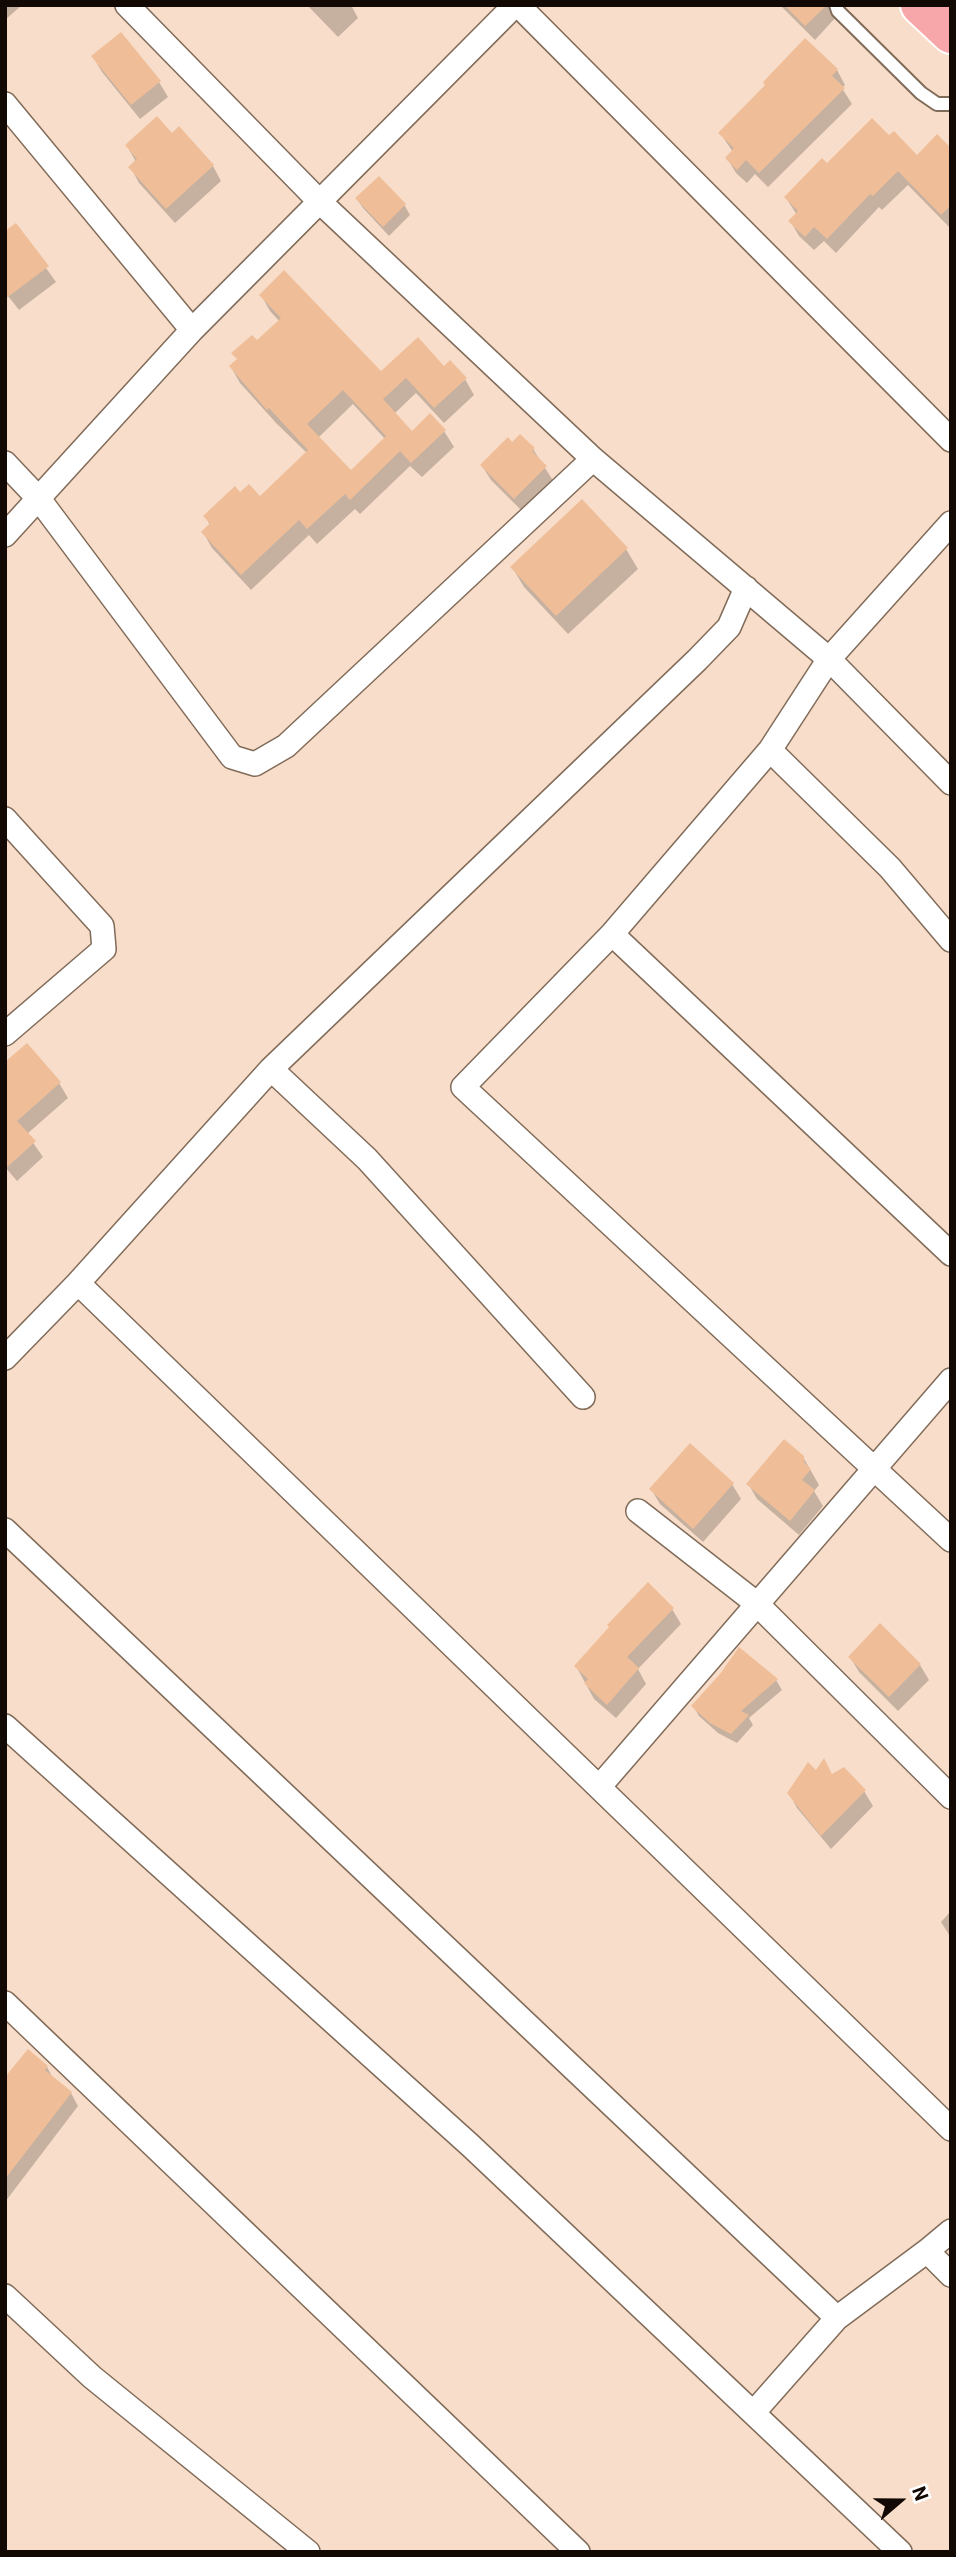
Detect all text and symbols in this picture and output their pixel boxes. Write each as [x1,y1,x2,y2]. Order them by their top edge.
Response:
north arrow [865,2466,935,2536]
text: N [907,2483,933,2504]

